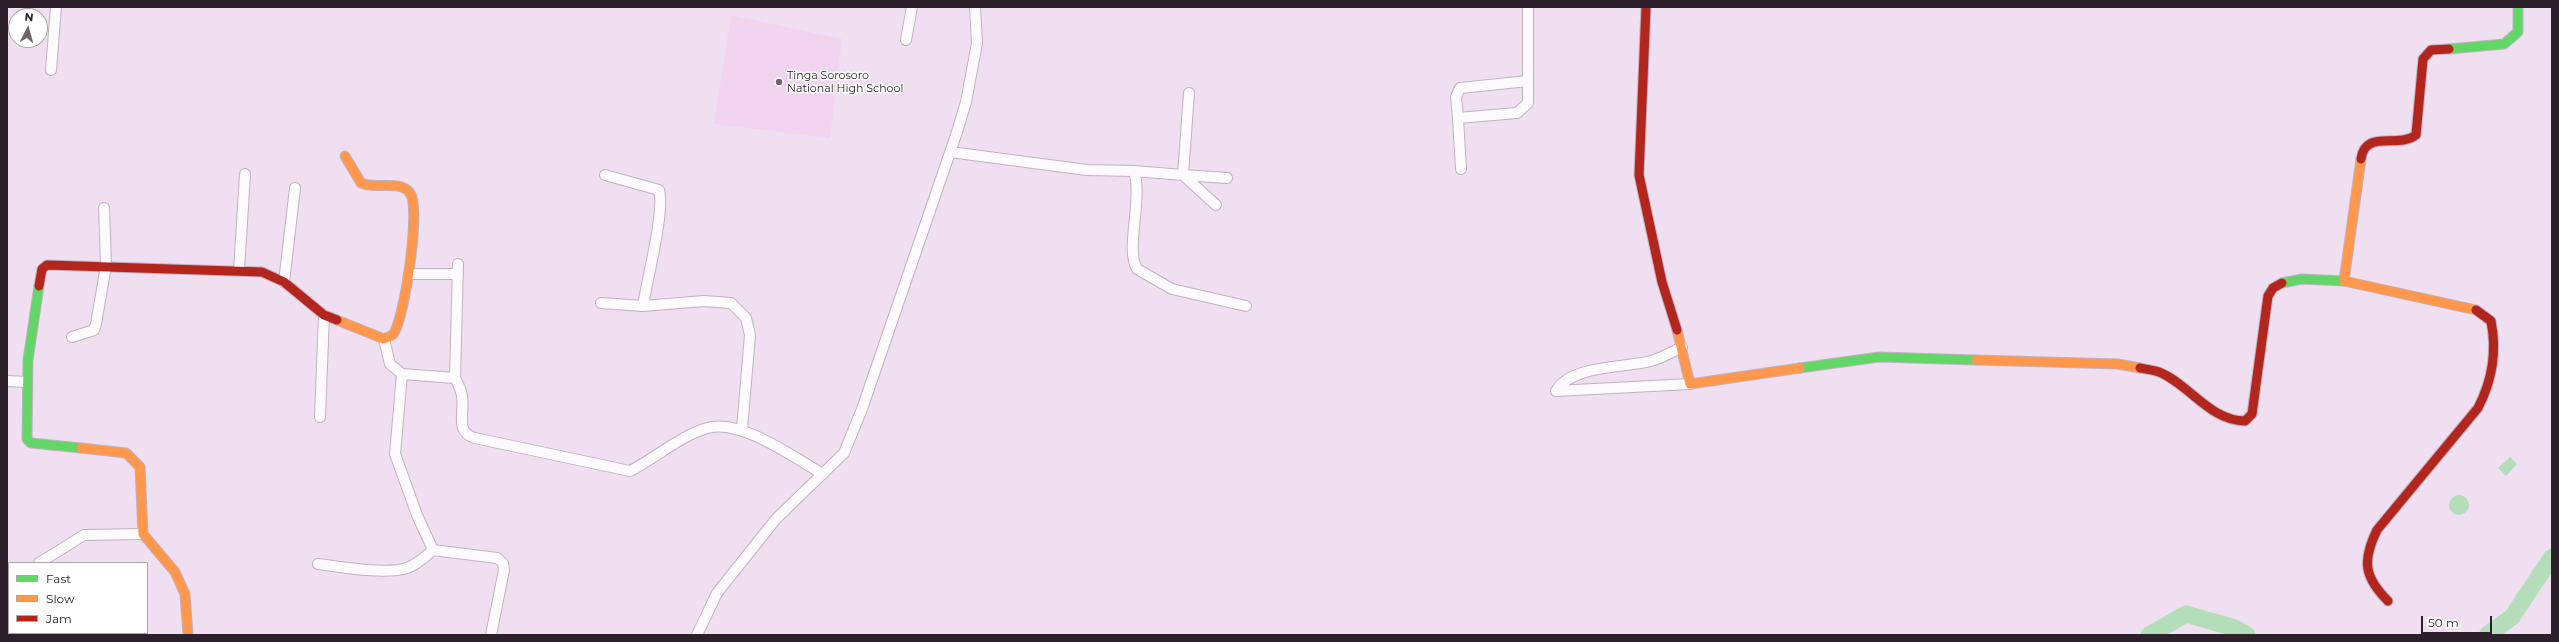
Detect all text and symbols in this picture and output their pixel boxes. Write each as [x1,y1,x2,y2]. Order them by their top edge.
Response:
north arrow [8,8,48,48]
text: N [24,10,34,24]
place label: Tinga Sorosoro National High School [787,69,903,95]
marker: Tinga Sorosoro National High School [774,77,784,87]
legend [8,562,148,634]
text: Fast [46,571,71,586]
text: Slow [46,591,75,606]
scale bar [2423,608,2494,634]
text: Jam [46,611,72,626]
text: 50 m [2428,615,2459,630]

